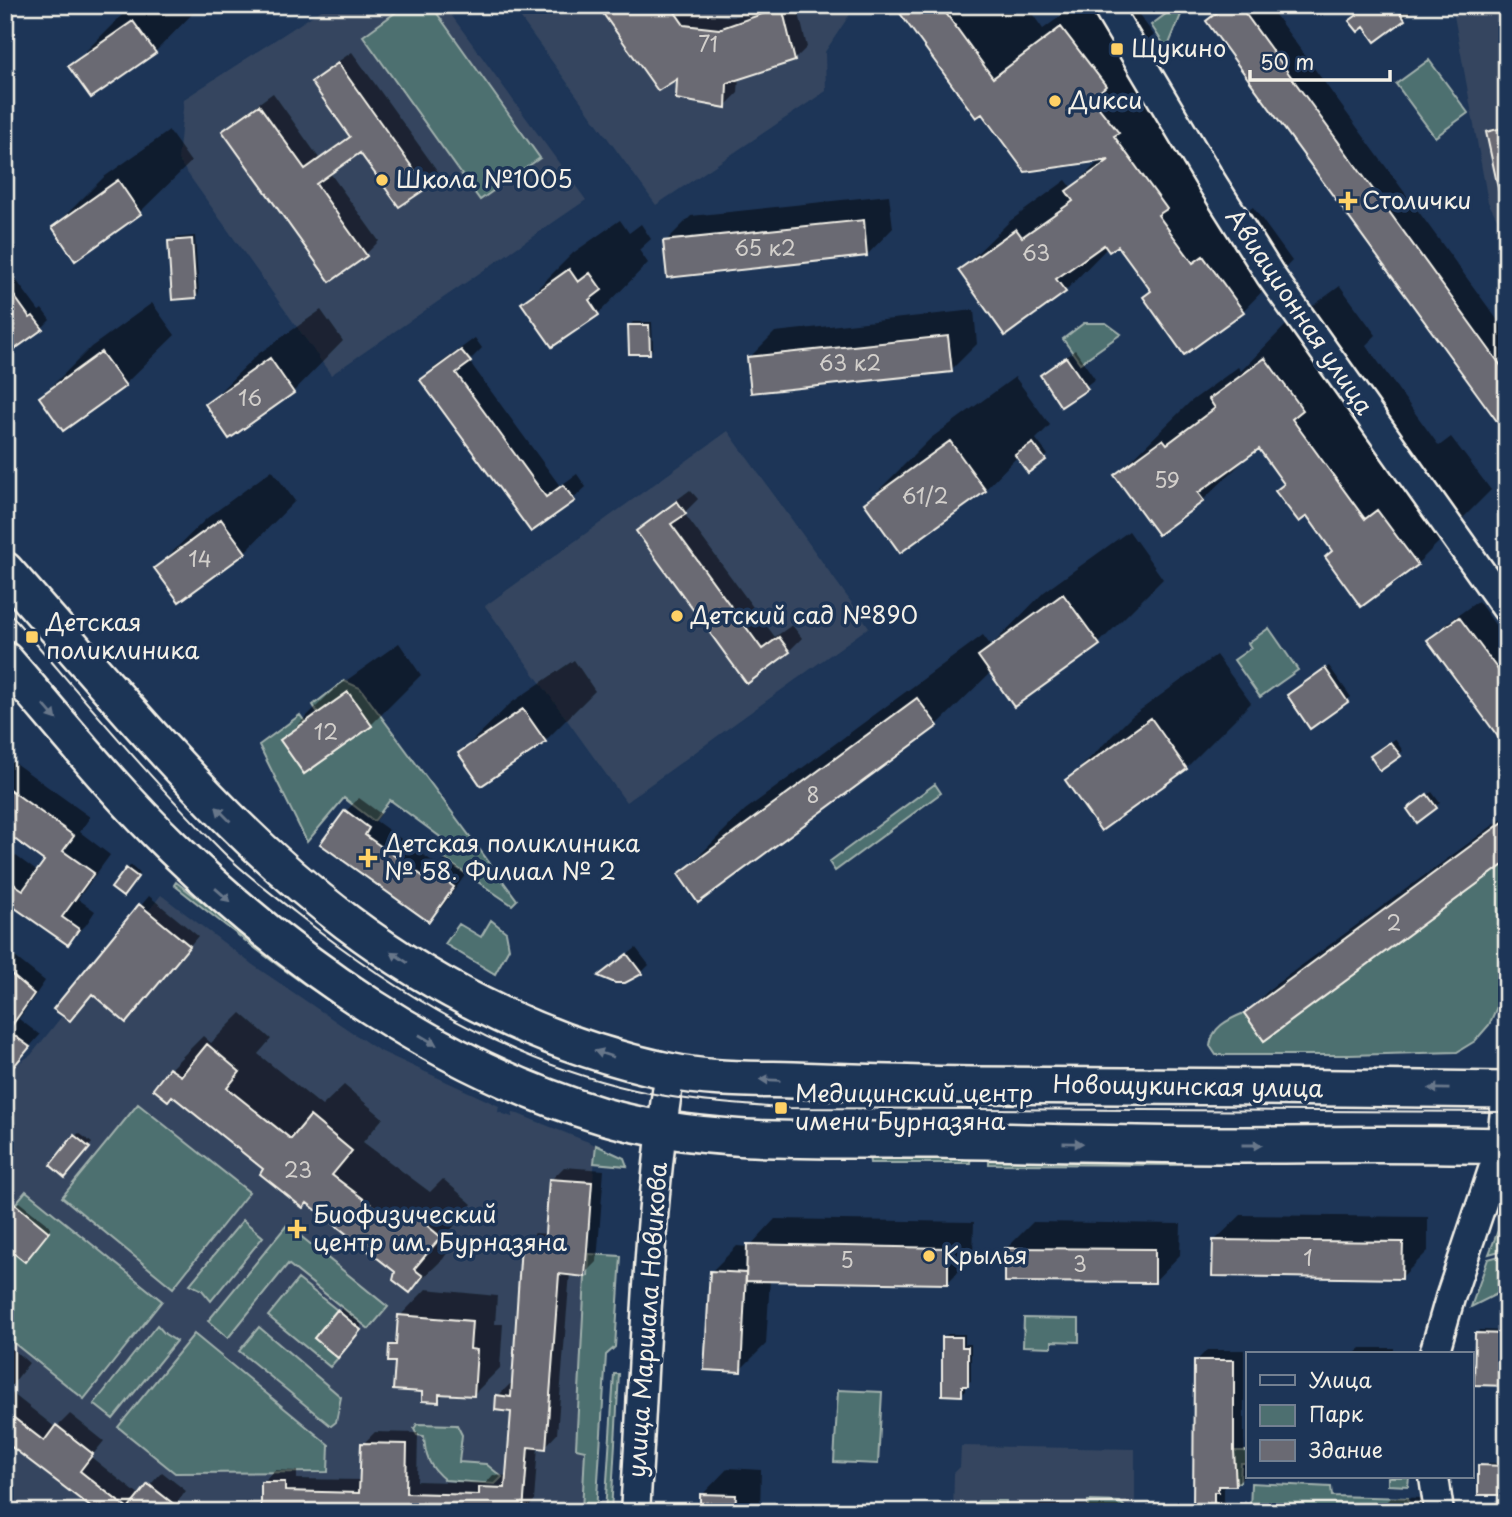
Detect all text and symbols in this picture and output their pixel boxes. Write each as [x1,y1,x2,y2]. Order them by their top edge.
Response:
house number: 71 [698,27,718,59]
place label: Щукино [1131,29,1226,65]
scale bar [1250,38,1390,82]
marker: Щукино [1109,41,1125,57]
text: 50 m [1260,45,1314,77]
place label: Дикси [1068,81,1142,117]
marker: Дикси [1047,93,1063,109]
place label: Школа №1005 [396,160,573,196]
marker: Школа №1005 [374,172,390,188]
place label: Столички [1362,181,1472,217]
marker: Столички [1340,193,1356,209]
street label: Авиационная улица [1218,201,1383,421]
house number: 65 к2 [734,231,796,263]
house number: 63 [1022,236,1050,268]
house number: 63 к2 [819,346,881,378]
house number: 16 [238,381,262,413]
house number: 59 [1154,463,1180,495]
house number: 61/2 [902,479,948,511]
house number: 14 [188,542,212,574]
place label: Детский сад №890 [690,596,918,632]
place label: Детская поликлиника [45,603,199,667]
marker: Детский сад №890 [669,608,685,624]
marker: Детская поликлиника [24,629,40,645]
one-way arrow [42,703,58,721]
house number: 12 [314,715,338,747]
house number: 8 [806,778,820,810]
one-way arrow [215,806,231,823]
place label: Детская поликлиника № 58. Филиал № 2 [383,824,640,888]
marker: Детская поликлиника № 58. Филиал № 2 [358,848,378,868]
one-way arrow [214,887,232,903]
house number: 2 [1387,906,1401,938]
one-way arrow [390,950,408,964]
one-way arrow [419,1034,438,1046]
one-way arrow [593,1048,614,1059]
street label: Новощукинская улица [1052,1065,1324,1105]
one-way arrow [759,1074,781,1085]
place label: Медицинский центр имени Бурназяна [795,1074,1033,1138]
one-way arrow [1427,1083,1449,1095]
marker: Медицинский центр имени Бурназяна [773,1100,789,1116]
one-way arrow [1062,1137,1084,1148]
one-way arrow [1241,1139,1263,1151]
house number: 23 [284,1153,312,1185]
street label: улица Маршала Новикова [617,1161,675,1479]
place label: Биофизический центр им. Бурназяна [313,1195,567,1259]
marker: Биофизический центр им. Бурназяна [287,1219,307,1239]
place label: Крылья [943,1236,1028,1272]
house number: 1 [1303,1241,1313,1273]
house number: 5 [840,1243,854,1275]
house number: 3 [1073,1247,1087,1279]
marker: Крылья [921,1248,937,1264]
legend [1246,1352,1474,1478]
text: Улица [1309,1363,1372,1395]
text: Парк [1309,1397,1364,1429]
text: Здание [1309,1433,1383,1465]

